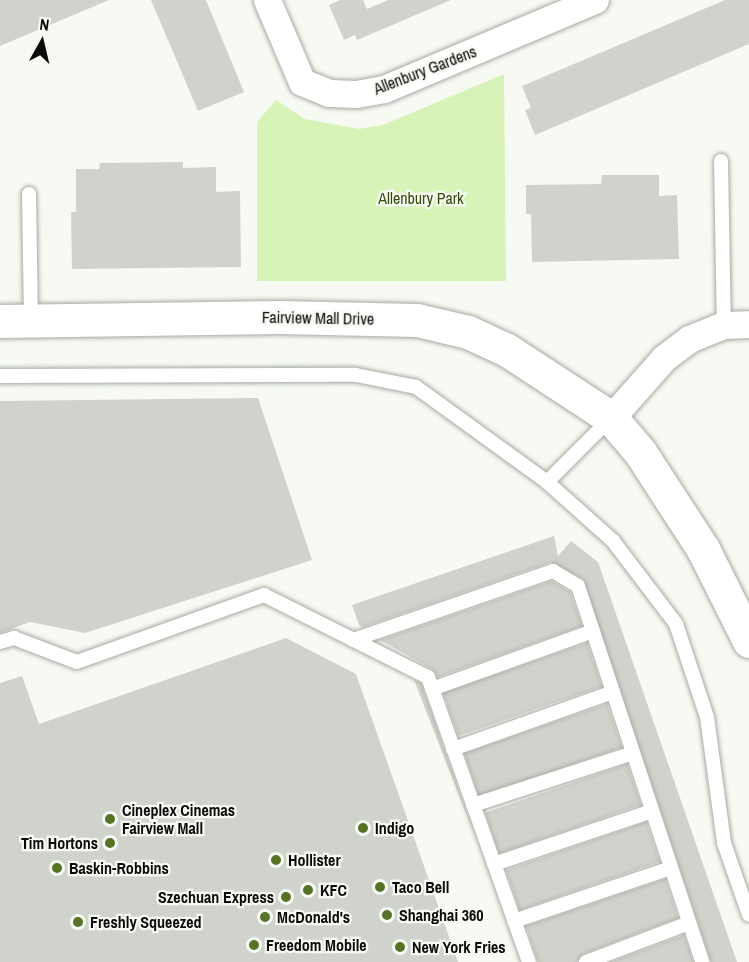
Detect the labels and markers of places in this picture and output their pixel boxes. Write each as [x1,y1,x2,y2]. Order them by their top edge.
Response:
place label: Cineplex Cinemas Fairview Mall [122,800,235,838]
marker: Cineplex Cinemas Fairview Mall [103,812,117,826]
place label: Indigo [375,818,414,838]
marker: Indigo [356,821,370,835]
place label: Tim Hortons [21,833,98,853]
marker: Tim Hortons [103,836,117,850]
place label: Hollister [288,850,340,870]
marker: Hollister [269,853,283,867]
place label: Baskin-Robbins [69,858,169,878]
marker: Baskin-Robbins [50,861,64,875]
place label: Taco Bell [392,877,449,897]
place label: KFC [320,880,347,900]
marker: Taco Bell [373,880,387,894]
marker: KFC [301,883,315,897]
place label: Szechuan Express [158,887,274,907]
marker: Szechuan Express [279,890,293,904]
place label: Shanghai 360 [399,905,484,925]
place label: McDonald's [277,907,350,927]
marker: Shanghai 360 [380,908,394,922]
marker: McDonald's [258,910,272,924]
place label: Freshly Squeezed [90,912,202,932]
marker: Freshly Squeezed [71,915,85,929]
place label: Freedom Mobile [266,935,367,955]
place label: New York Fries [412,937,506,957]
marker: Freedom Mobile [247,938,261,952]
marker: New York Fries [393,940,407,954]

